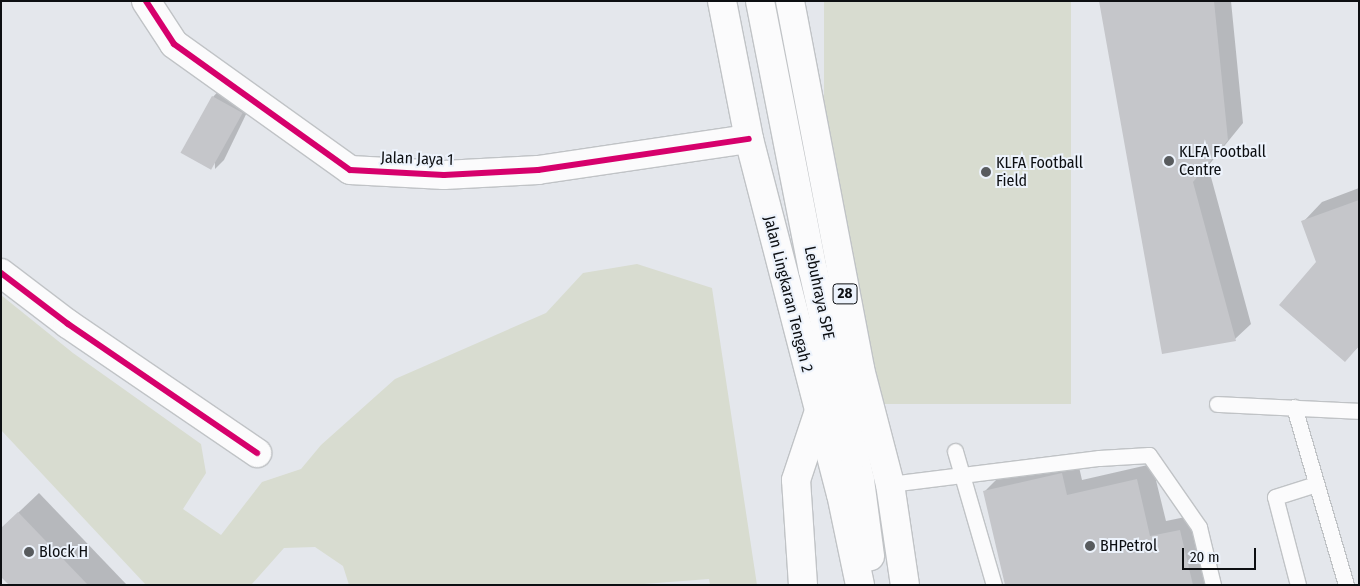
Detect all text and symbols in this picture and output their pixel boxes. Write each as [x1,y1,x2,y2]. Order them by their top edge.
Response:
place label: KLFA Football Centre [1179,142,1266,180]
street label: Jalan Jaya 1 [380,148,454,170]
place label: KLFA Football Field [996,153,1083,191]
marker: KLFA Football Centre [1163,155,1175,167]
marker: KLFA Football Field [980,166,992,178]
street label: Jalan Lingkaran Tengah 2 [759,214,817,374]
street label: Lebuhraya SPE [800,245,838,341]
road number: 28 [832,282,858,306]
place label: BHPetrol [1100,536,1157,556]
scale bar [1185,538,1259,570]
marker: BHPetrol [1084,540,1096,552]
place label: Block H [39,542,88,562]
marker: Block H [23,546,35,558]
text: 20 m [1190,548,1220,566]

